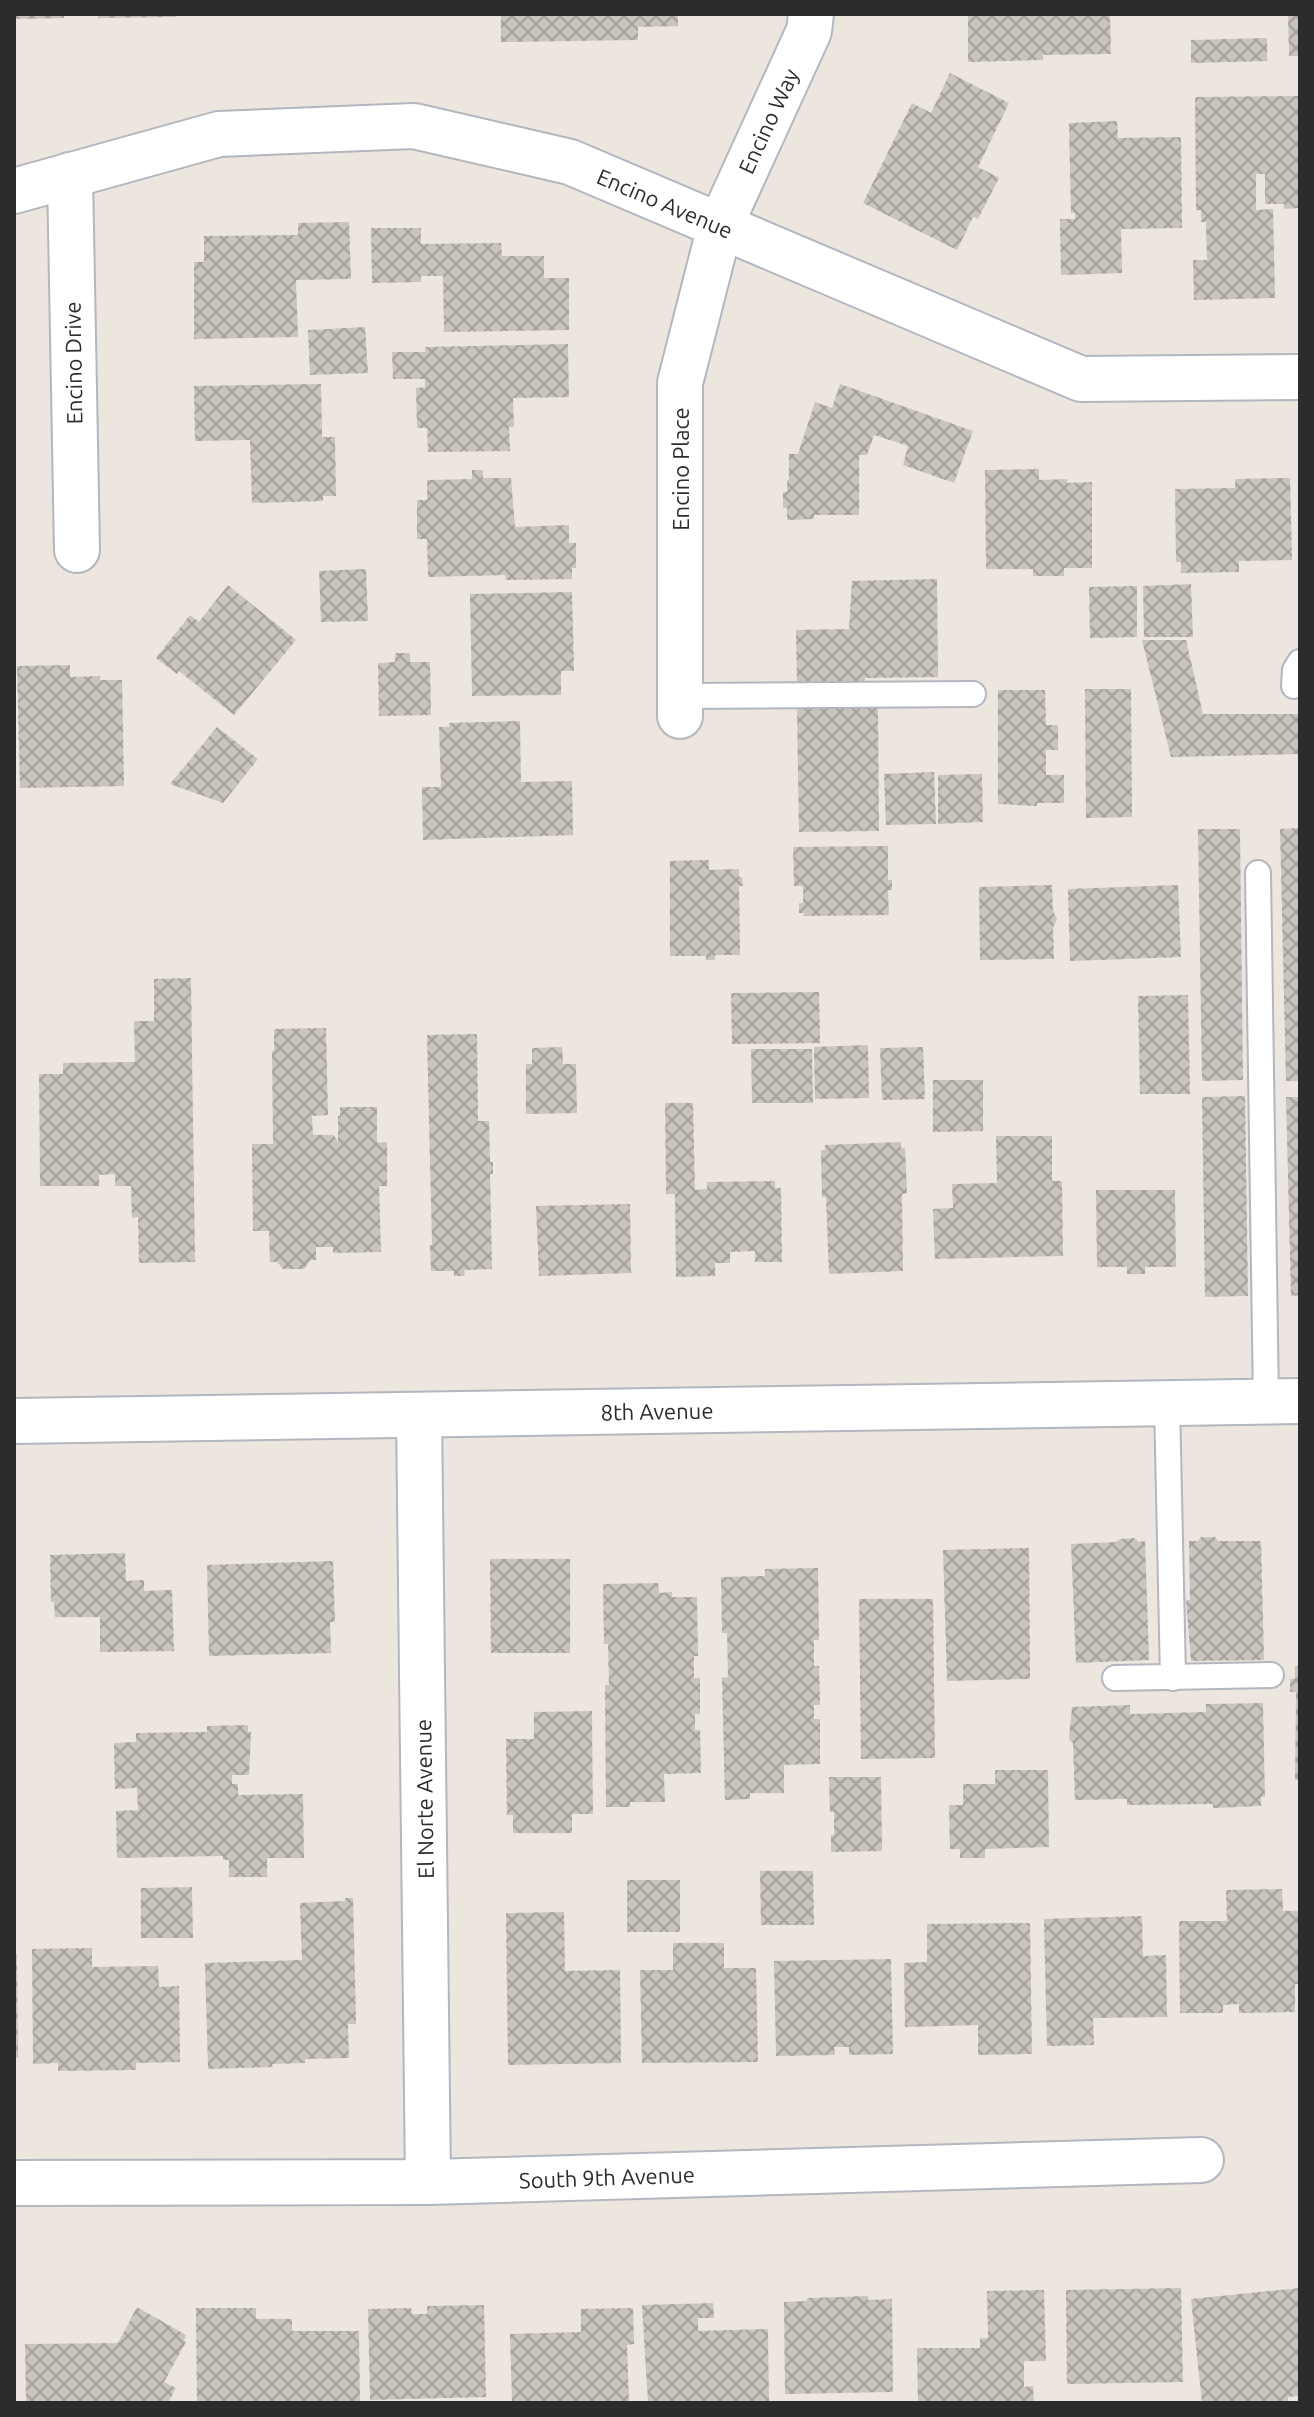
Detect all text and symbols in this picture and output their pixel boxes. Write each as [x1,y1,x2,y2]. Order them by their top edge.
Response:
street label: Encino Way [733,64,803,177]
street label: Encino Avenue [593,163,737,243]
street label: Encino Drive [59,301,87,425]
street label: Encino Place [668,407,693,531]
street label: 8th Avenue [600,1398,714,1424]
street label: El Norte Avenue [410,1719,438,1879]
street label: South 9th Avenue [519,2161,695,2193]

